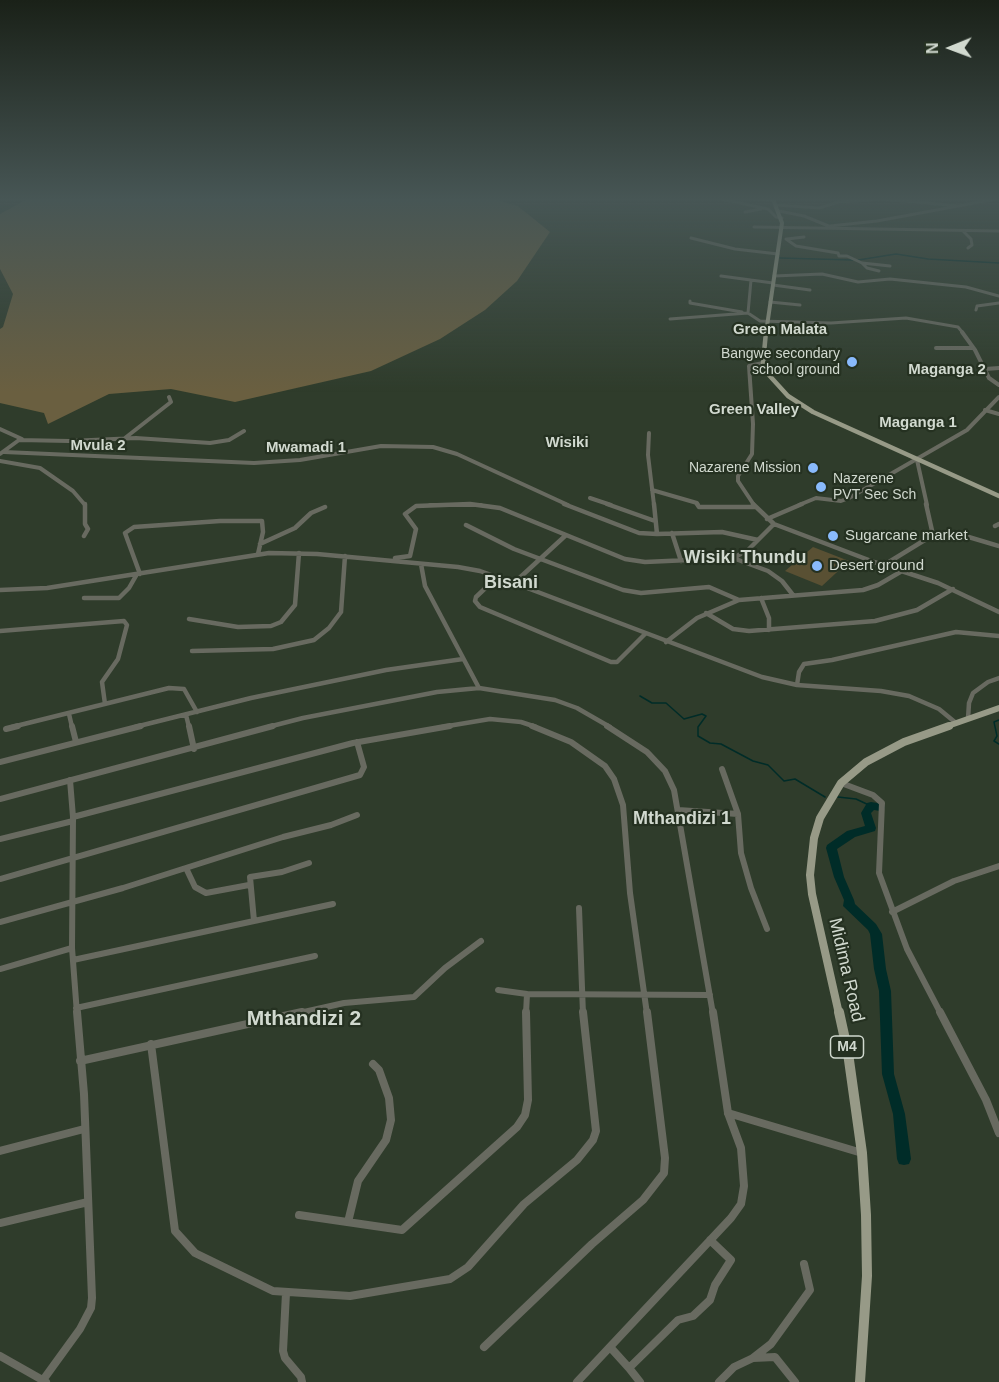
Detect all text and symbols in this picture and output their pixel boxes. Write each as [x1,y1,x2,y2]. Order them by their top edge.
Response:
north arrow [921,18,981,78]
text: N [924,42,941,54]
district label: Green Malata [733,321,827,339]
place label: Bangwe secondary school ground [721,346,840,378]
marker: Bangwe secondary school ground [845,355,859,369]
district label: Maganga 2 [908,361,986,379]
district label: Green Valley [709,401,799,419]
district label: Maganga 1 [879,414,957,432]
district label: Wisiki [545,434,589,452]
district label: Mvula 2 [70,437,126,455]
district label: Mwamadi 1 [266,439,346,457]
place label: Nazarene Mission [689,460,801,476]
marker: Nazarene Mission [806,461,820,475]
place label: Nazerene PVT Sec Sch [833,471,916,503]
marker: Nazerene PVT Sec Sch [814,480,828,494]
place label: Sugarcane market [845,527,968,545]
marker: Sugarcane market [826,529,840,543]
district label: Wisiki Thundu [684,547,806,569]
place label: Desert ground [829,557,924,575]
marker: Desert ground [810,559,824,573]
district label: Bisani [484,572,538,594]
district label: Mthandizi 1 [633,808,731,830]
street label: Midima Road [824,916,868,1024]
district label: Mthandizi 2 [247,1006,361,1032]
road number: M4 [830,1036,864,1058]

